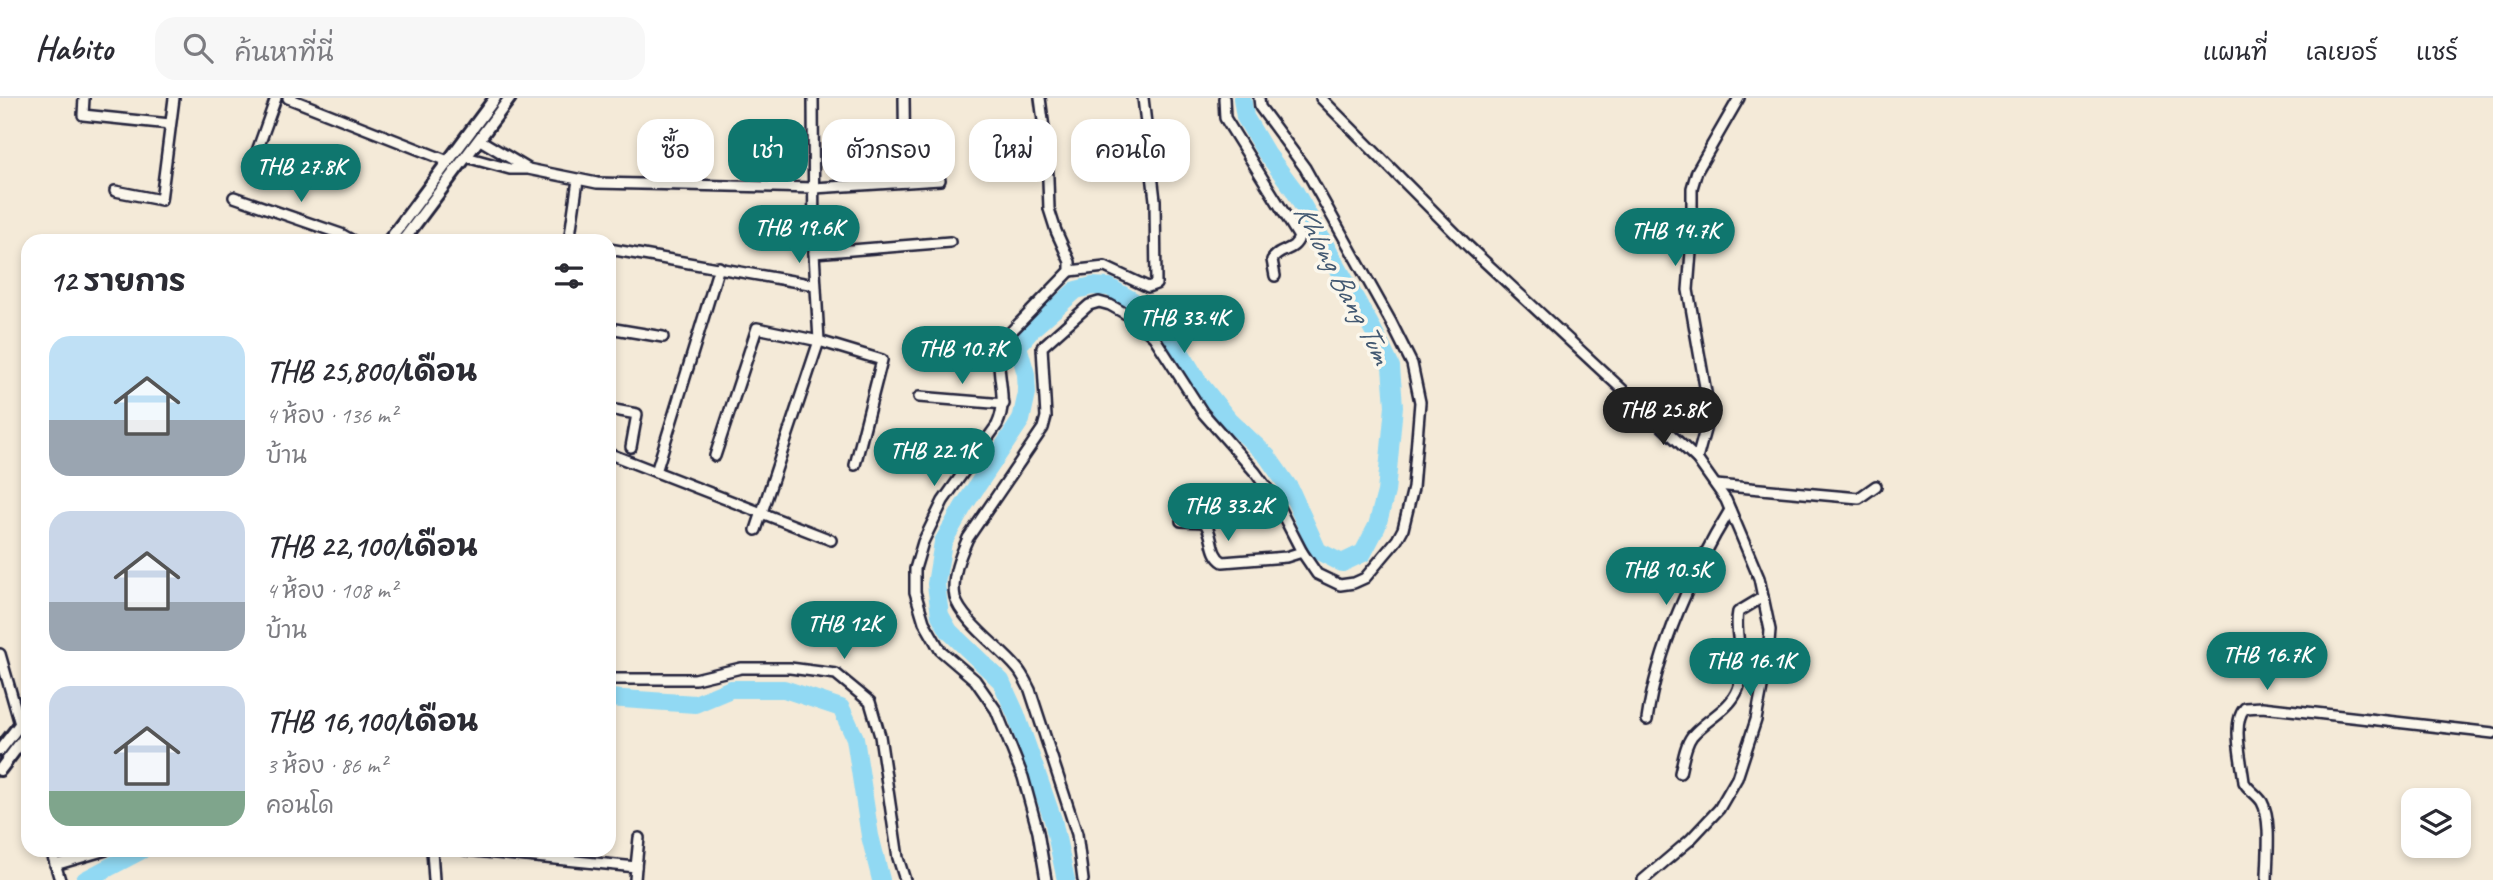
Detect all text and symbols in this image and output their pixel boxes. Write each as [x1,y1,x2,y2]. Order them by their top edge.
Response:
search box [155,17,645,80]
text: Habito [35,27,113,69]
icon: search [179,29,217,67]
text: ค้นหาที่นี่ [235,36,333,69]
text: แผนที่ [2203,37,2268,67]
text: เลเยอร์ [2306,37,2378,67]
text: แชร์ [2416,37,2458,67]
chip: ซื้อ [637,119,714,182]
chip: เช่า [728,119,808,182]
chip: ตัวกรอง [822,119,955,182]
chip: ใหม่ [969,119,1057,182]
chip: คอนโด [1071,119,1190,182]
pin: THB 27.8K [221,144,381,204]
text: THB 27.8K [257,152,345,181]
water label: Khlong Bang Tum [1285,197,1402,372]
pin: THB 19.6K [719,206,879,265]
pin: THB 14.7K [1595,208,1755,268]
text: THB 19.6K [755,213,843,242]
text: THB 14.7K [1631,216,1719,245]
icon: filters [550,257,588,295]
text: 12 รายการ [49,262,186,300]
pin: THB 33.4K [1104,296,1264,355]
text: THB 33.4K [1140,303,1228,332]
pin: THB 10.7K [882,327,1042,386]
text: THB 10.7K [918,334,1006,363]
text: THB 25,800/เดือน [266,352,477,390]
icon: home [105,364,189,448]
pin: THB 25.8K [1583,388,1743,447]
text: THB 25.8K [1619,395,1707,424]
text: 4 ห้อง · 136 m² [266,401,397,430]
pin: THB 22.1K [854,428,1014,488]
text: THB 22.1K [890,436,978,465]
text: บ้าน [266,441,307,470]
pin: THB 33.2K [1148,484,1308,543]
text: THB 33.2K [1184,491,1272,520]
text: THB 22,100/เดือน [266,527,478,565]
icon: home [105,539,189,623]
pin: THB 10.5K [1586,547,1746,607]
text: THB 10.5K [1622,555,1710,584]
text: 4 ห้อง · 108 m² [266,576,397,605]
pin: THB 12K [779,602,909,661]
text: THB 12K [807,609,881,638]
text: บ้าน [266,616,307,645]
pin: THB 16.7K [2187,632,2347,692]
pin: THB 16.1K [1670,638,1830,698]
text: THB 16.7K [2223,640,2311,669]
text: THB 16.1K [1705,646,1795,675]
text: THB 16,100/เดือน [266,702,478,740]
icon: home [105,714,189,798]
text: 3 ห้อง · 86 m² [266,751,386,780]
map controls [2401,788,2471,858]
button: layers [2401,788,2471,858]
text: คอนโด [266,791,334,820]

